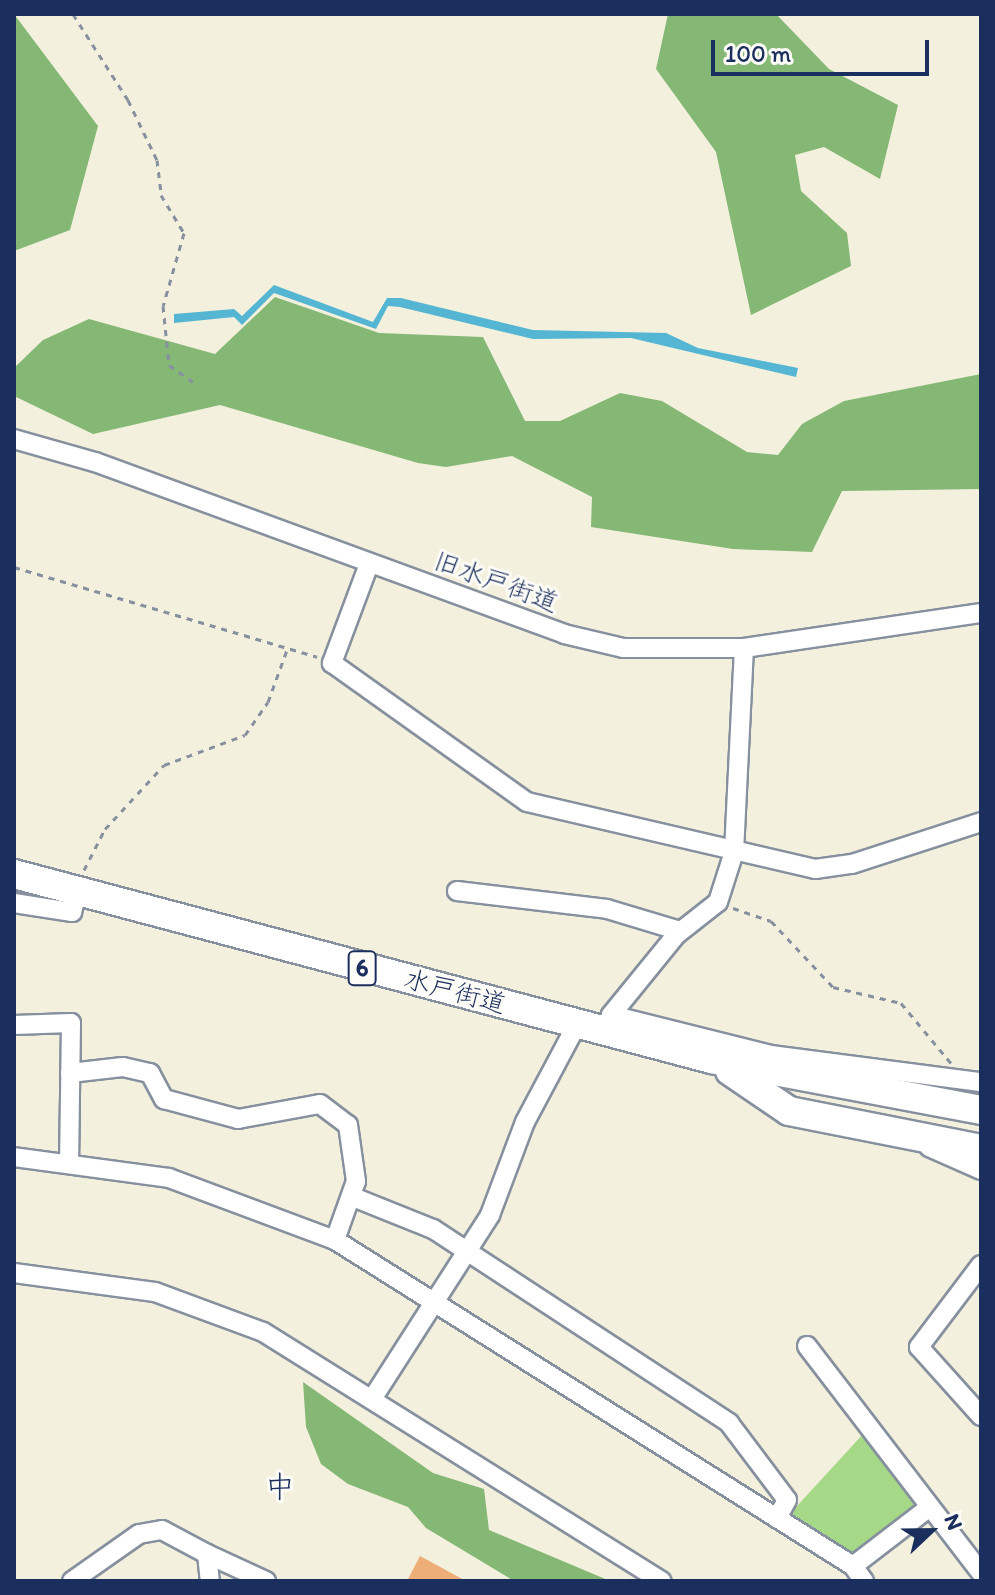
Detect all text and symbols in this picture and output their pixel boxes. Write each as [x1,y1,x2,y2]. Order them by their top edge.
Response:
scale bar [715,24,933,74]
text: 100 m [725,39,791,68]
street label: 旧水戸街道 [430,545,562,619]
road number: 6 [346,948,378,988]
street label: 水戸街道 [401,963,509,1021]
district label: 中 [265,1469,295,1505]
north arrow [891,1491,971,1571]
text: N [938,1510,969,1534]

